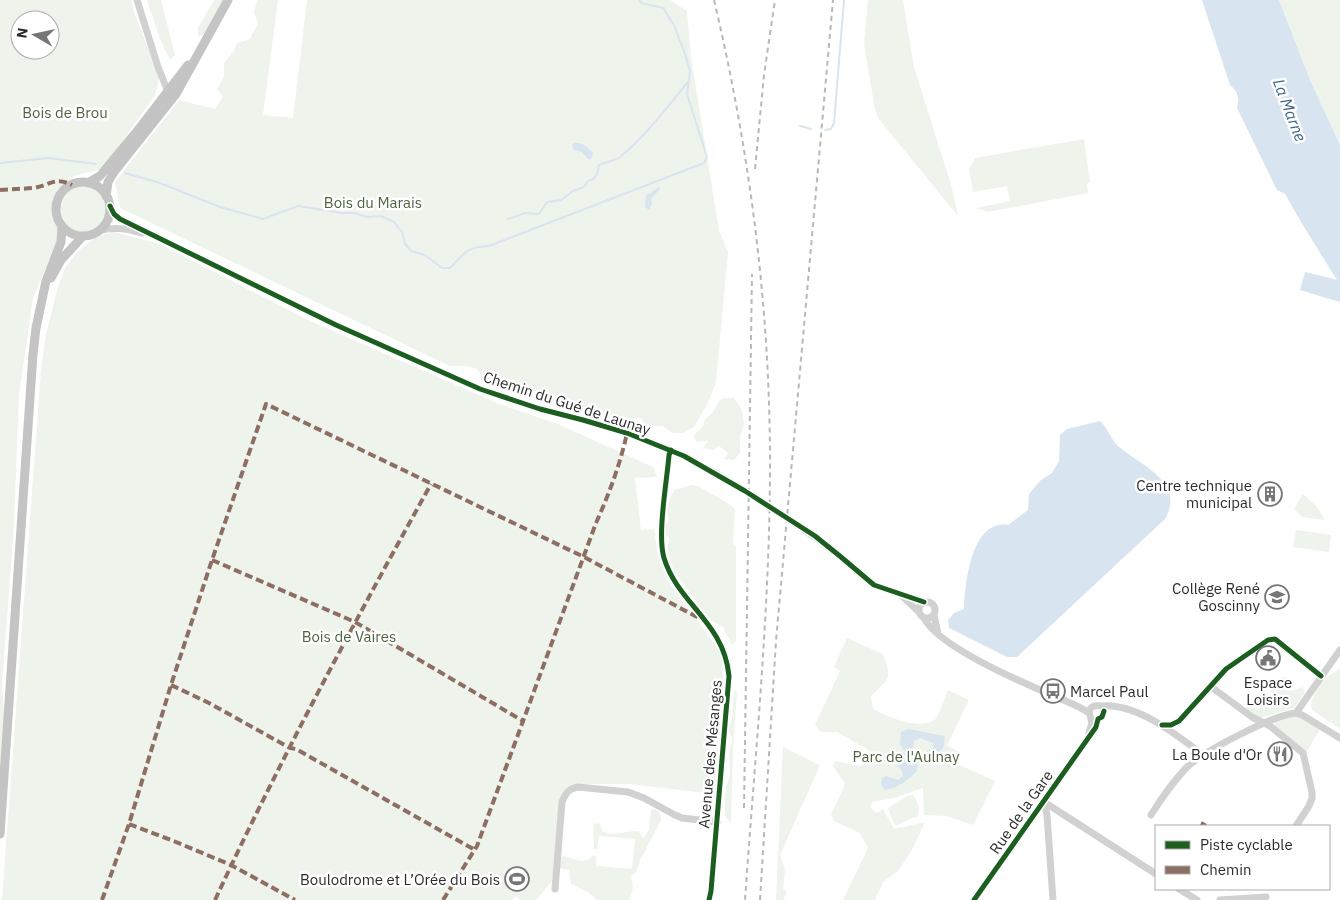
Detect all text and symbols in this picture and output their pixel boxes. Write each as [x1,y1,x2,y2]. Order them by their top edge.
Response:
north arrow [10,10,60,60]
text: N [12,27,32,39]
water label: La Marne [1269,76,1311,144]
park label: Bois de Brou [22,103,108,122]
park label: Bois du Marais [324,193,422,212]
street label: Chemin du Gué de Launay [481,367,654,439]
place label: Centre technique municipal [1136,476,1252,512]
building icon: Centre technique municipal [1257,481,1283,507]
place label: Collège René Goscinny [1172,579,1261,615]
school or university icon: Collège René Goscinny [1264,584,1290,610]
park label: Bois de Vaires [302,627,396,646]
public building icon: Espace Loisirs [1255,645,1281,671]
place label: Espace Loisirs [1244,673,1292,709]
bus stop icon: Marcel Paul [1040,678,1066,704]
street label: Avenue des Mésanges [694,679,726,829]
place label: Marcel Paul [1070,682,1148,701]
restaurant icon: La Boule d'Or [1267,741,1293,767]
place label: La Boule d'Or [1172,745,1262,764]
park label: Parc de l'Aulnay [852,747,960,766]
street label: Rue de la Gare [985,766,1057,858]
legend [1155,825,1330,890]
text: Piste cyclable [1200,835,1293,854]
text: Chemin [1200,860,1251,879]
sports icon: Boulodrome et L’Orée du Bois [504,866,530,892]
place label: Boulodrome et L’Orée du Bois [300,870,500,889]

